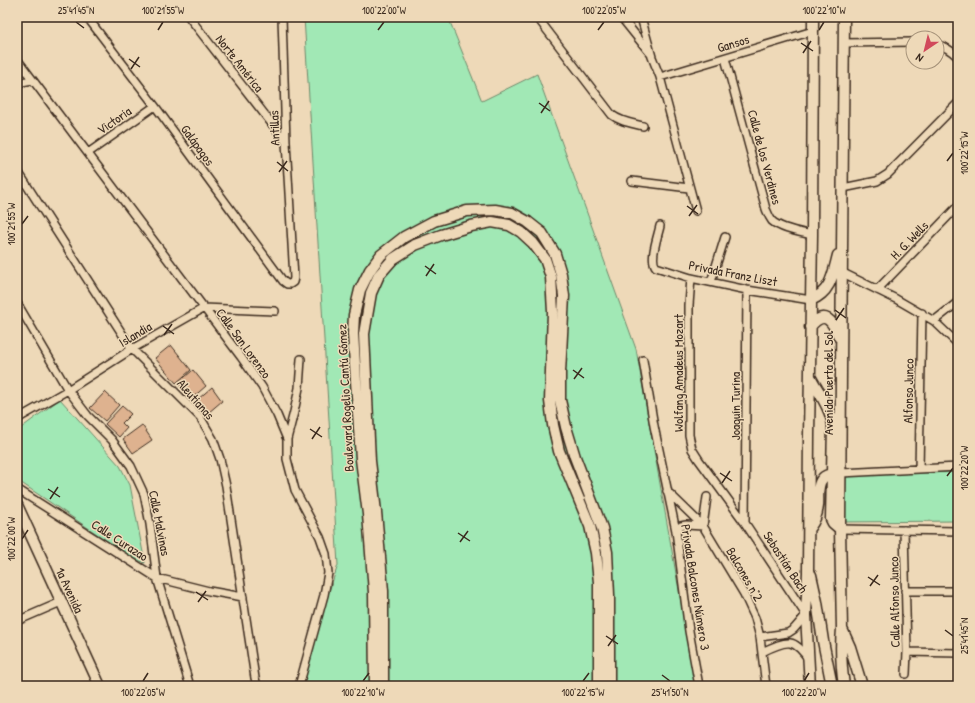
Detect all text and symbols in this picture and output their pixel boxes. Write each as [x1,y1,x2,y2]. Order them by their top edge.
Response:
text: 25°41'45"N [58,4,94,17]
text: 100°21'55"W [142,4,185,17]
text: 100°22'00"W [362,4,407,17]
text: 100°22'05"W [582,4,627,17]
text: 100°22'10"W [802,4,846,17]
street label: Gansos [715,30,751,56]
north arrow [905,30,945,70]
street label: Norte América [212,31,268,95]
text: N [913,51,926,66]
street label: Victoria [93,102,135,138]
street label: Calle de los Verdines [744,108,786,206]
street label: Antillas [264,110,284,146]
street label: Galápagos [177,121,219,169]
text: 100°22'15"W [958,131,971,174]
text: 100°21'55"W [5,202,18,245]
street label: H. G. Wells [886,217,932,263]
street label: Privada Franz Liszt [687,256,779,291]
street label: Calle San Lorenzo [212,304,276,382]
street label: Wolfang Amadeus Mozart [669,313,687,432]
street label: Islandia [115,317,155,351]
street label: Boulevard Rogelio Cantú Gómez [332,323,358,472]
street label: Avenida Puerta del Sol [819,330,837,435]
street label: Alfonso Junco [898,358,918,424]
street label: Joaquín Turína [726,372,744,440]
street label: Aleutianas [173,375,219,423]
text: 100°22'20"W [958,445,971,490]
street label: Calle Malvinas [145,489,175,557]
street label: Calle Curazao [88,515,152,565]
text: 100°22'00"W [5,516,18,561]
street label: Privada Balcones Número 3 [677,523,715,651]
street label: Sebastián Bach [759,528,813,597]
street label: Balcones n°2 [722,544,768,604]
street label: Calle Alfonso Junco [884,556,904,648]
street label: 1a Avenida [52,564,88,616]
text: 25°41'45"N [958,618,971,654]
text: 100°22'05"W [121,686,166,699]
text: 100°22'10"W [341,686,385,699]
text: 100°22'15"W [562,686,605,699]
text: 25°41'50"N [651,686,689,699]
text: 100°22'20"W [782,686,827,699]

